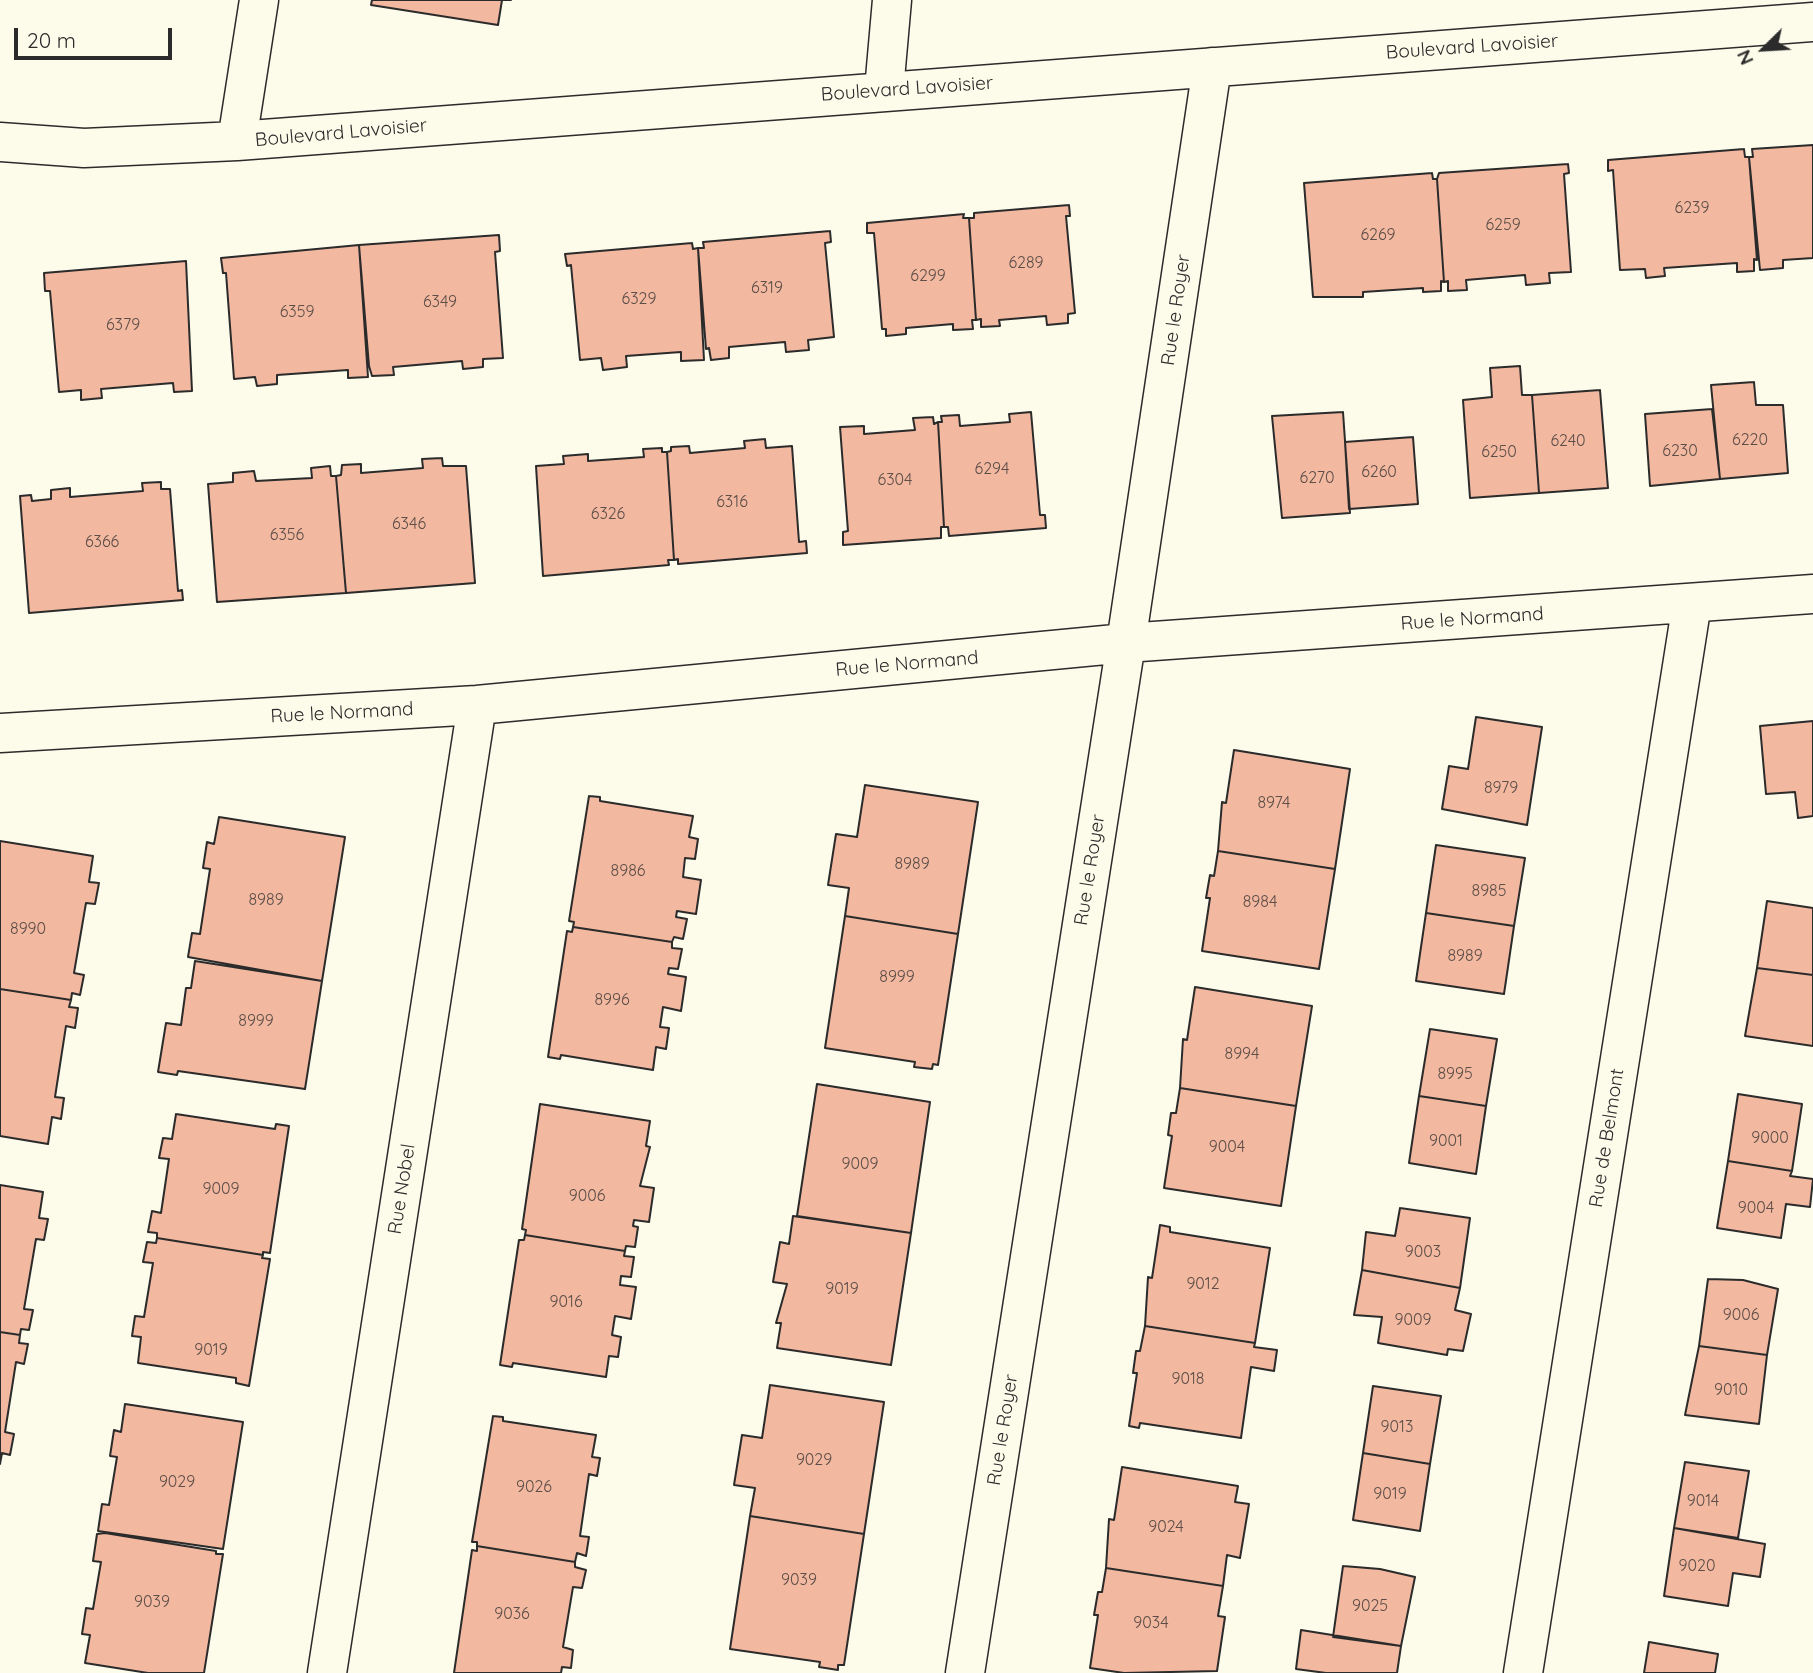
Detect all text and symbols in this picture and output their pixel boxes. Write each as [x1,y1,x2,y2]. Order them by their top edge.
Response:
scale bar [18,14,175,58]
north arrow [1729,14,1799,84]
text: 20 m [27,27,76,53]
street label: Boulevard Lavoisier [1385,30,1559,64]
text: N [1731,46,1759,69]
street label: Boulevard Lavoisier [820,72,994,106]
street label: Boulevard Lavoisier [254,114,428,152]
house number: 6239 [1675,198,1709,218]
house number: 6259 [1485,215,1521,235]
house number: 6269 [1360,225,1396,245]
house number: 6289 [1008,253,1044,273]
street label: Rue le Royer [1157,253,1195,367]
house number: 6299 [910,266,946,286]
house number: 6319 [751,278,783,298]
house number: 6329 [622,289,656,309]
house number: 6349 [423,292,457,312]
house number: 6359 [280,302,314,322]
house number: 6379 [106,315,140,335]
house number: 6220 [1732,430,1768,450]
house number: 6240 [1550,431,1586,451]
house number: 6230 [1662,441,1698,461]
house number: 6250 [1481,442,1517,462]
house number: 6294 [975,459,1009,479]
house number: 6260 [1361,462,1397,482]
house number: 6270 [1300,468,1334,488]
house number: 6304 [878,470,912,490]
house number: 6316 [716,492,748,512]
house number: 6326 [591,504,625,524]
house number: 6346 [392,514,426,534]
house number: 6356 [270,525,304,545]
house number: 6366 [85,532,119,552]
street label: Rue le Normand [1400,603,1544,635]
street label: Rue le Normand [835,646,979,682]
street label: Rue le Normand [270,698,414,728]
house number: 8979 [1484,778,1518,798]
house number: 8974 [1257,793,1291,813]
street label: Rue le Royer [1070,813,1110,927]
house number: 8989 [894,854,930,874]
house number: 8986 [611,861,645,881]
house number: 8985 [1472,881,1506,901]
house number: 8989 [248,890,284,910]
house number: 8984 [1243,892,1277,912]
house number: 8990 [10,919,46,939]
house number: 8989 [1447,946,1483,966]
house number: 8999 [879,967,915,987]
house number: 8996 [594,990,630,1010]
house number: 8999 [238,1011,274,1031]
house number: 8994 [1225,1044,1259,1064]
house number: 8995 [1437,1064,1473,1084]
street label: Rue de Belmont [1585,1067,1629,1209]
house number: 9000 [1751,1128,1789,1148]
house number: 9001 [1429,1131,1463,1151]
house number: 9004 [1209,1137,1245,1157]
street label: Rue Nobel [384,1142,420,1236]
house number: 9009 [842,1154,878,1174]
house number: 9009 [203,1179,239,1199]
house number: 9006 [569,1186,605,1206]
house number: 9004 [1738,1198,1774,1218]
house number: 9003 [1405,1242,1441,1262]
house number: 9012 [1186,1274,1220,1294]
house number: 9019 [825,1279,859,1299]
house number: 9016 [550,1292,582,1312]
house number: 9006 [1723,1305,1759,1325]
house number: 9009 [1395,1310,1431,1330]
house number: 9019 [194,1340,228,1360]
house number: 9018 [1171,1369,1205,1389]
street label: Rue le Royer [983,1373,1023,1487]
house number: 9010 [1714,1380,1748,1400]
house number: 9013 [1381,1417,1413,1437]
house number: 9029 [796,1450,832,1470]
house number: 9029 [159,1472,195,1492]
house number: 9026 [516,1477,552,1497]
house number: 9019 [1373,1484,1407,1504]
house number: 9014 [1687,1491,1719,1511]
house number: 9024 [1148,1517,1184,1537]
house number: 9020 [1679,1556,1715,1576]
house number: 9039 [781,1570,817,1590]
house number: 9039 [134,1592,170,1612]
house number: 9025 [1352,1596,1388,1616]
house number: 9036 [494,1604,530,1624]
house number: 9034 [1133,1613,1169,1633]

